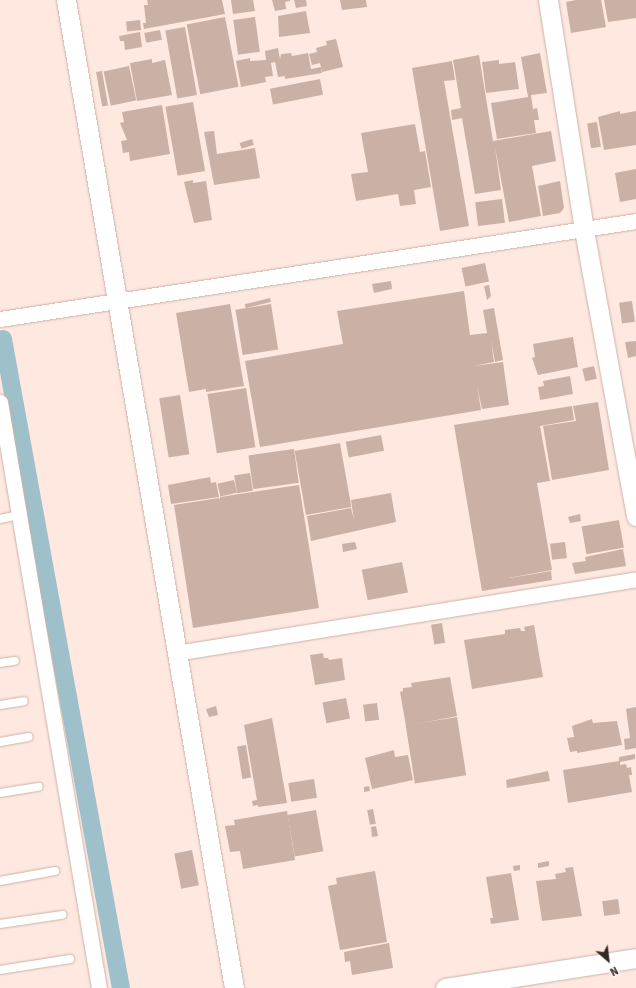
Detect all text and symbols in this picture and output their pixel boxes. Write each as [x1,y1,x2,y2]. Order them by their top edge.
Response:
north arrow [588,940,628,980]
text: N [607,963,621,979]

